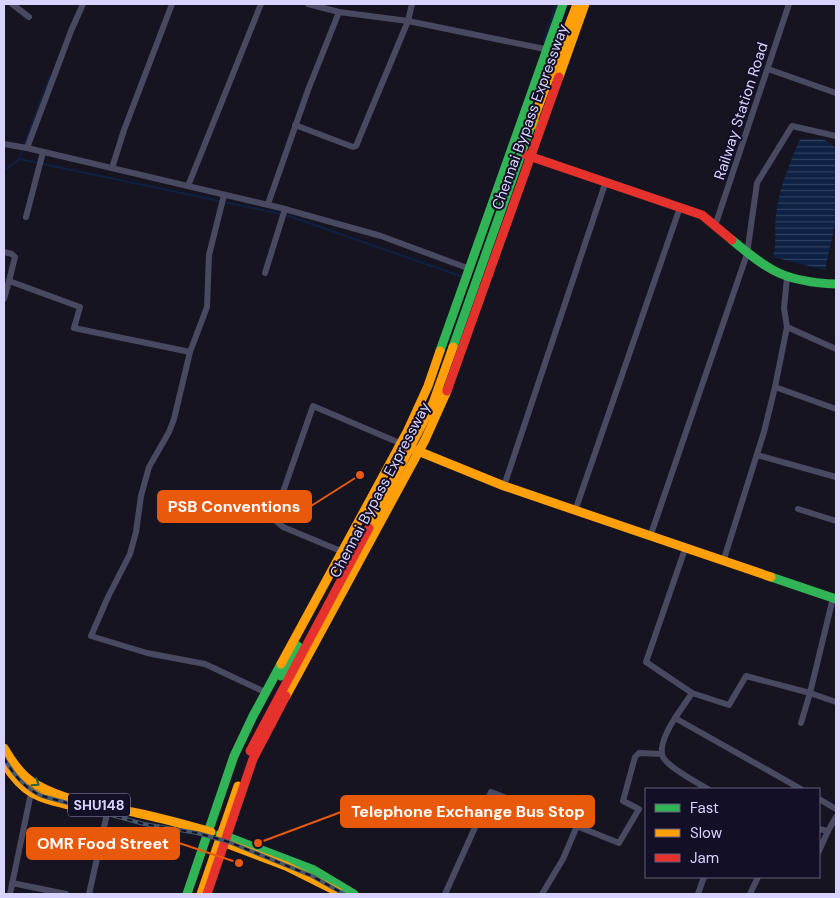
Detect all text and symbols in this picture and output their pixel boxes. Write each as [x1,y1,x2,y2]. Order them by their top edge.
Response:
street label: Chennai Bypass Expressway [487,21,573,213]
street label: Railway Station Road [709,40,773,182]
street label: Chennai Bypass Expressway [325,398,435,581]
callout: PSB Conventions [158,491,311,522]
text: PSB Conventions [168,496,300,517]
one-way arrow [31,777,40,786]
legend [645,788,820,878]
road number: SHU148 [68,794,130,816]
callout: Telephone Exchange Bus Stop [341,796,594,827]
text: Fast [690,798,719,818]
text: Telephone Exchange Bus Stop [351,801,585,822]
text: Slow [690,823,723,843]
callout: OMR Food Street [27,828,179,859]
text: OMR Food Street [37,833,169,854]
text: Jam [690,848,719,868]

